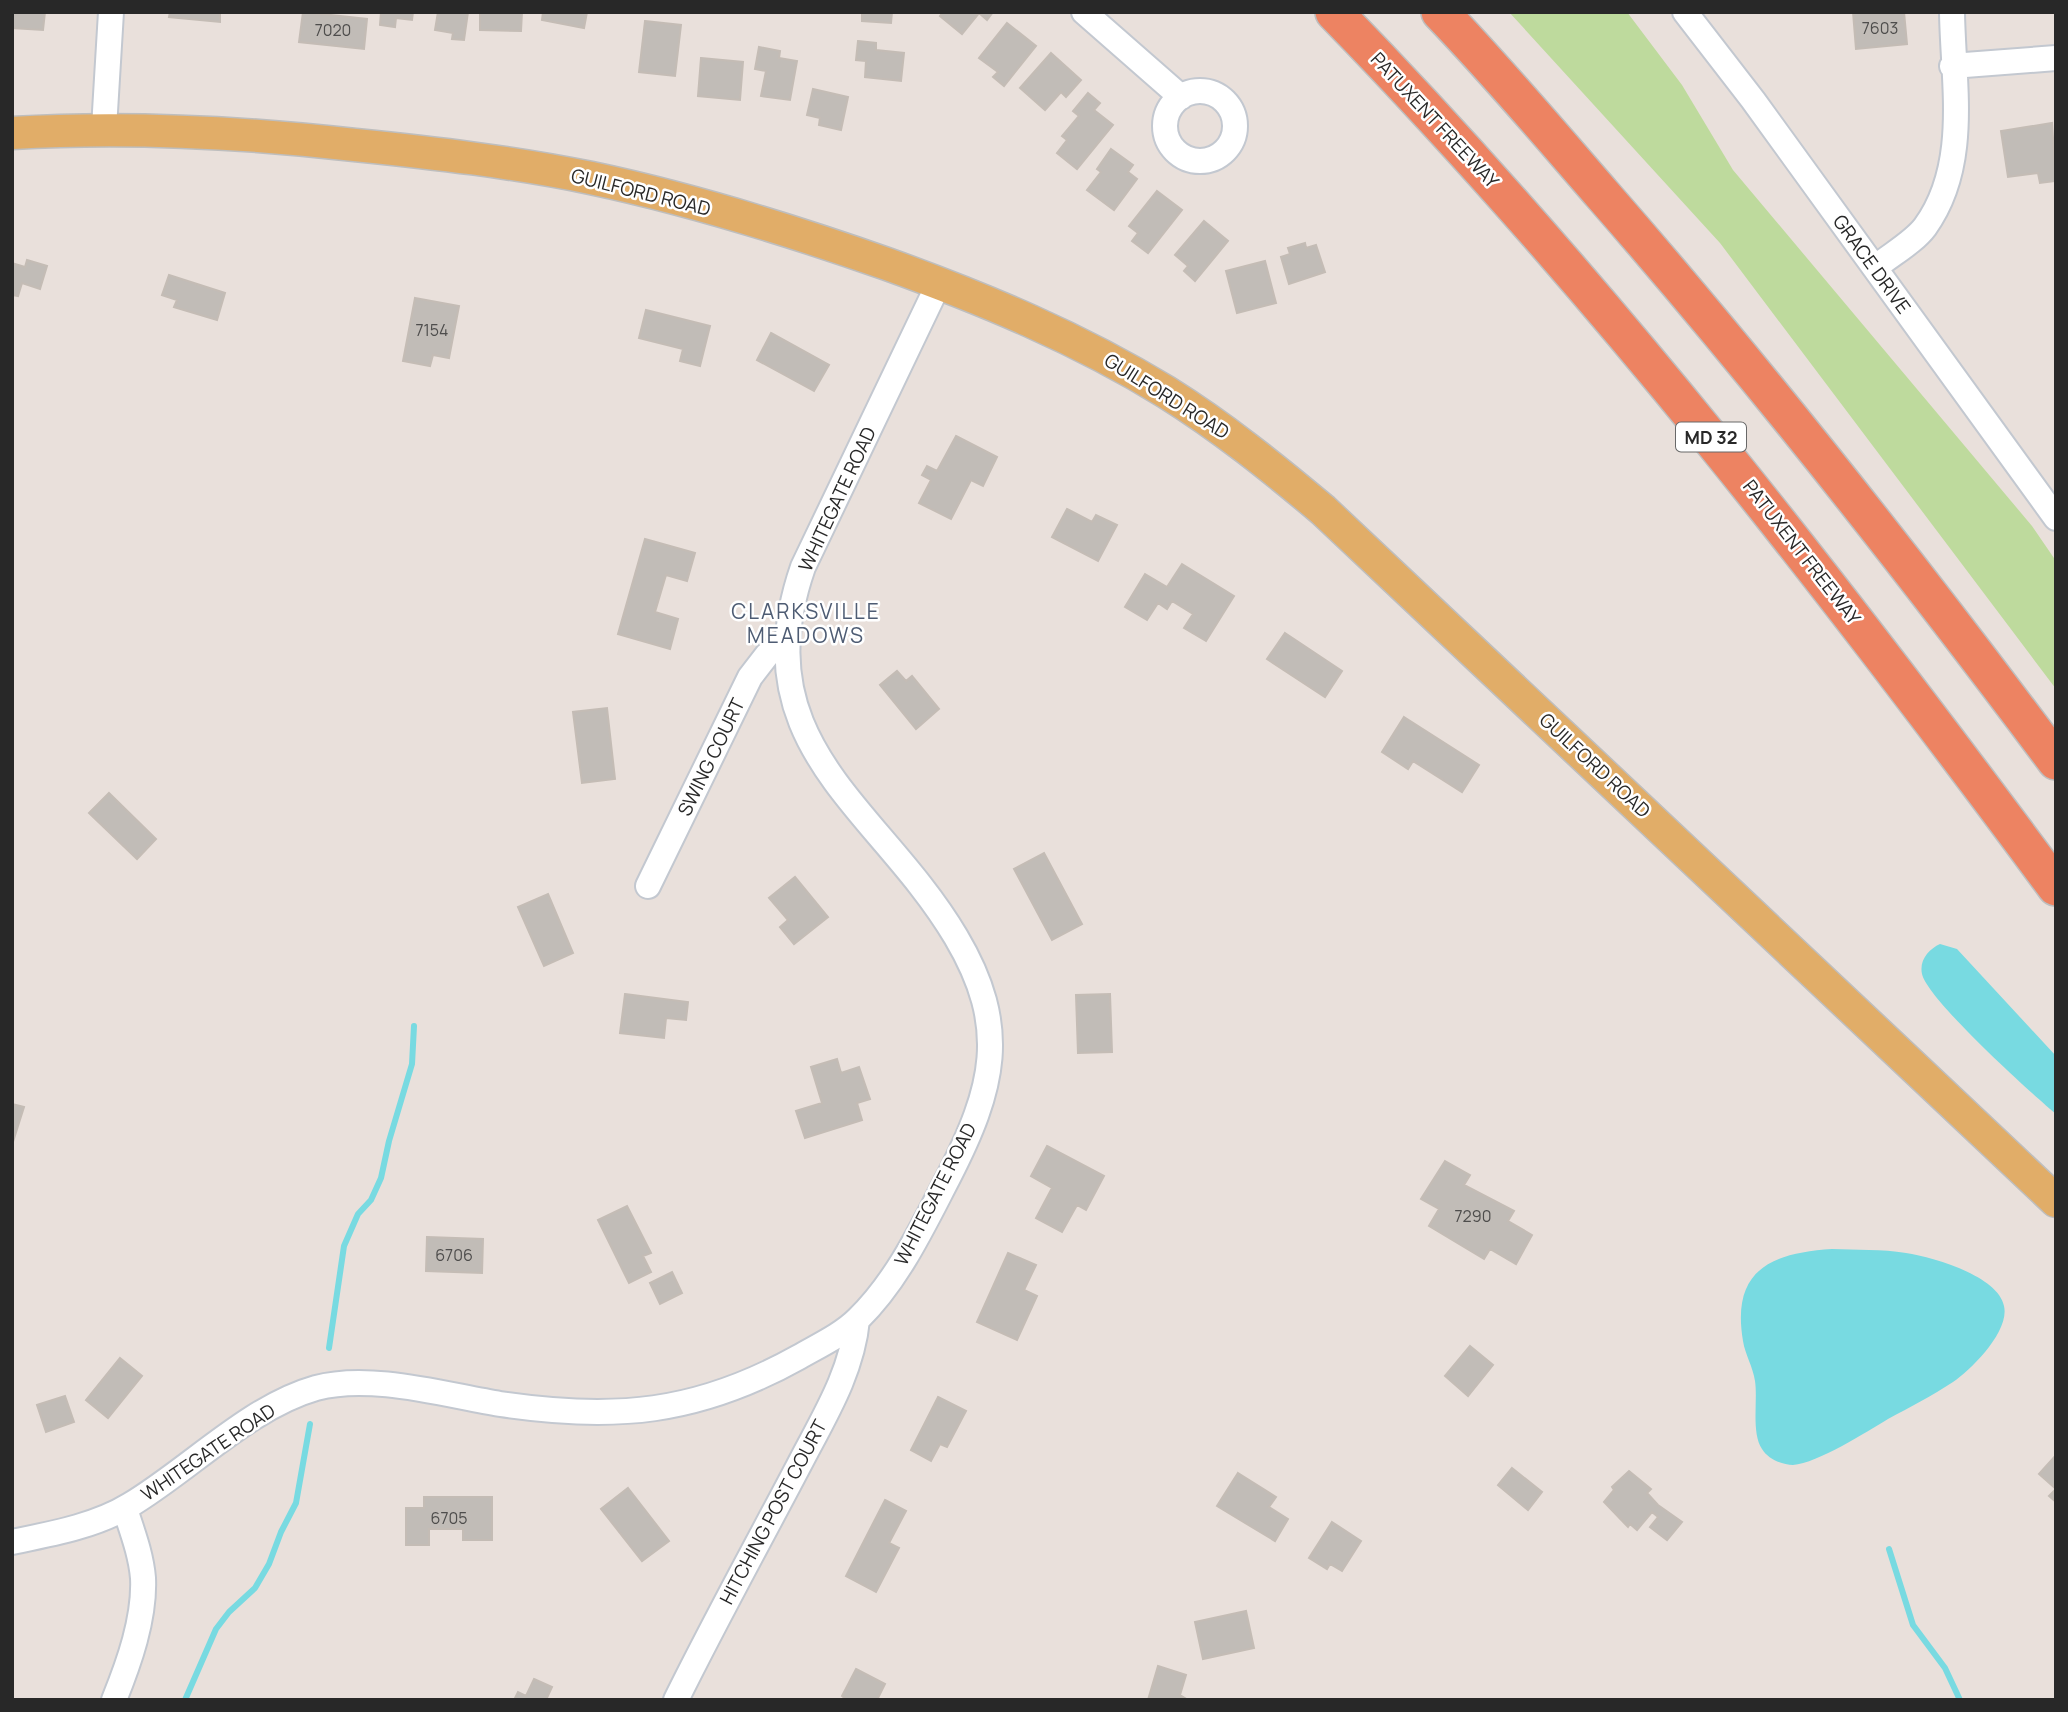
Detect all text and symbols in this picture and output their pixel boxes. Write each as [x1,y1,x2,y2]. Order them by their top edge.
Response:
house number: 7603 [1862,17,1898,39]
house number: 7020 [315,19,351,41]
street label: PATUXENT FREEWAY [1365,46,1505,194]
street label: GUILFORD ROAD [569,162,713,222]
street label: GRACE DRIVE [1827,209,1917,319]
house number: 7154 [416,319,448,341]
street label: GUILFORD ROAD [1100,347,1234,445]
street label: WHITEGATE ROAD [792,422,882,576]
road number: MD 32 [1676,422,1746,452]
street label: PATUXENT FREEWAY [1737,474,1867,630]
district label: CLARKSVILLE MEADOWS [731,597,881,649]
street label: SWING COURT [671,693,751,820]
street label: GUILFORD ROAD [1534,707,1656,823]
street label: WHITEGATE ROAD [888,1118,982,1270]
house number: 7290 [1455,1205,1491,1227]
house number: 6706 [435,1244,473,1266]
street label: WHITEGATE ROAD [136,1397,280,1507]
street label: HITCHING POST COURT [713,1415,833,1609]
house number: 6705 [431,1507,467,1529]

